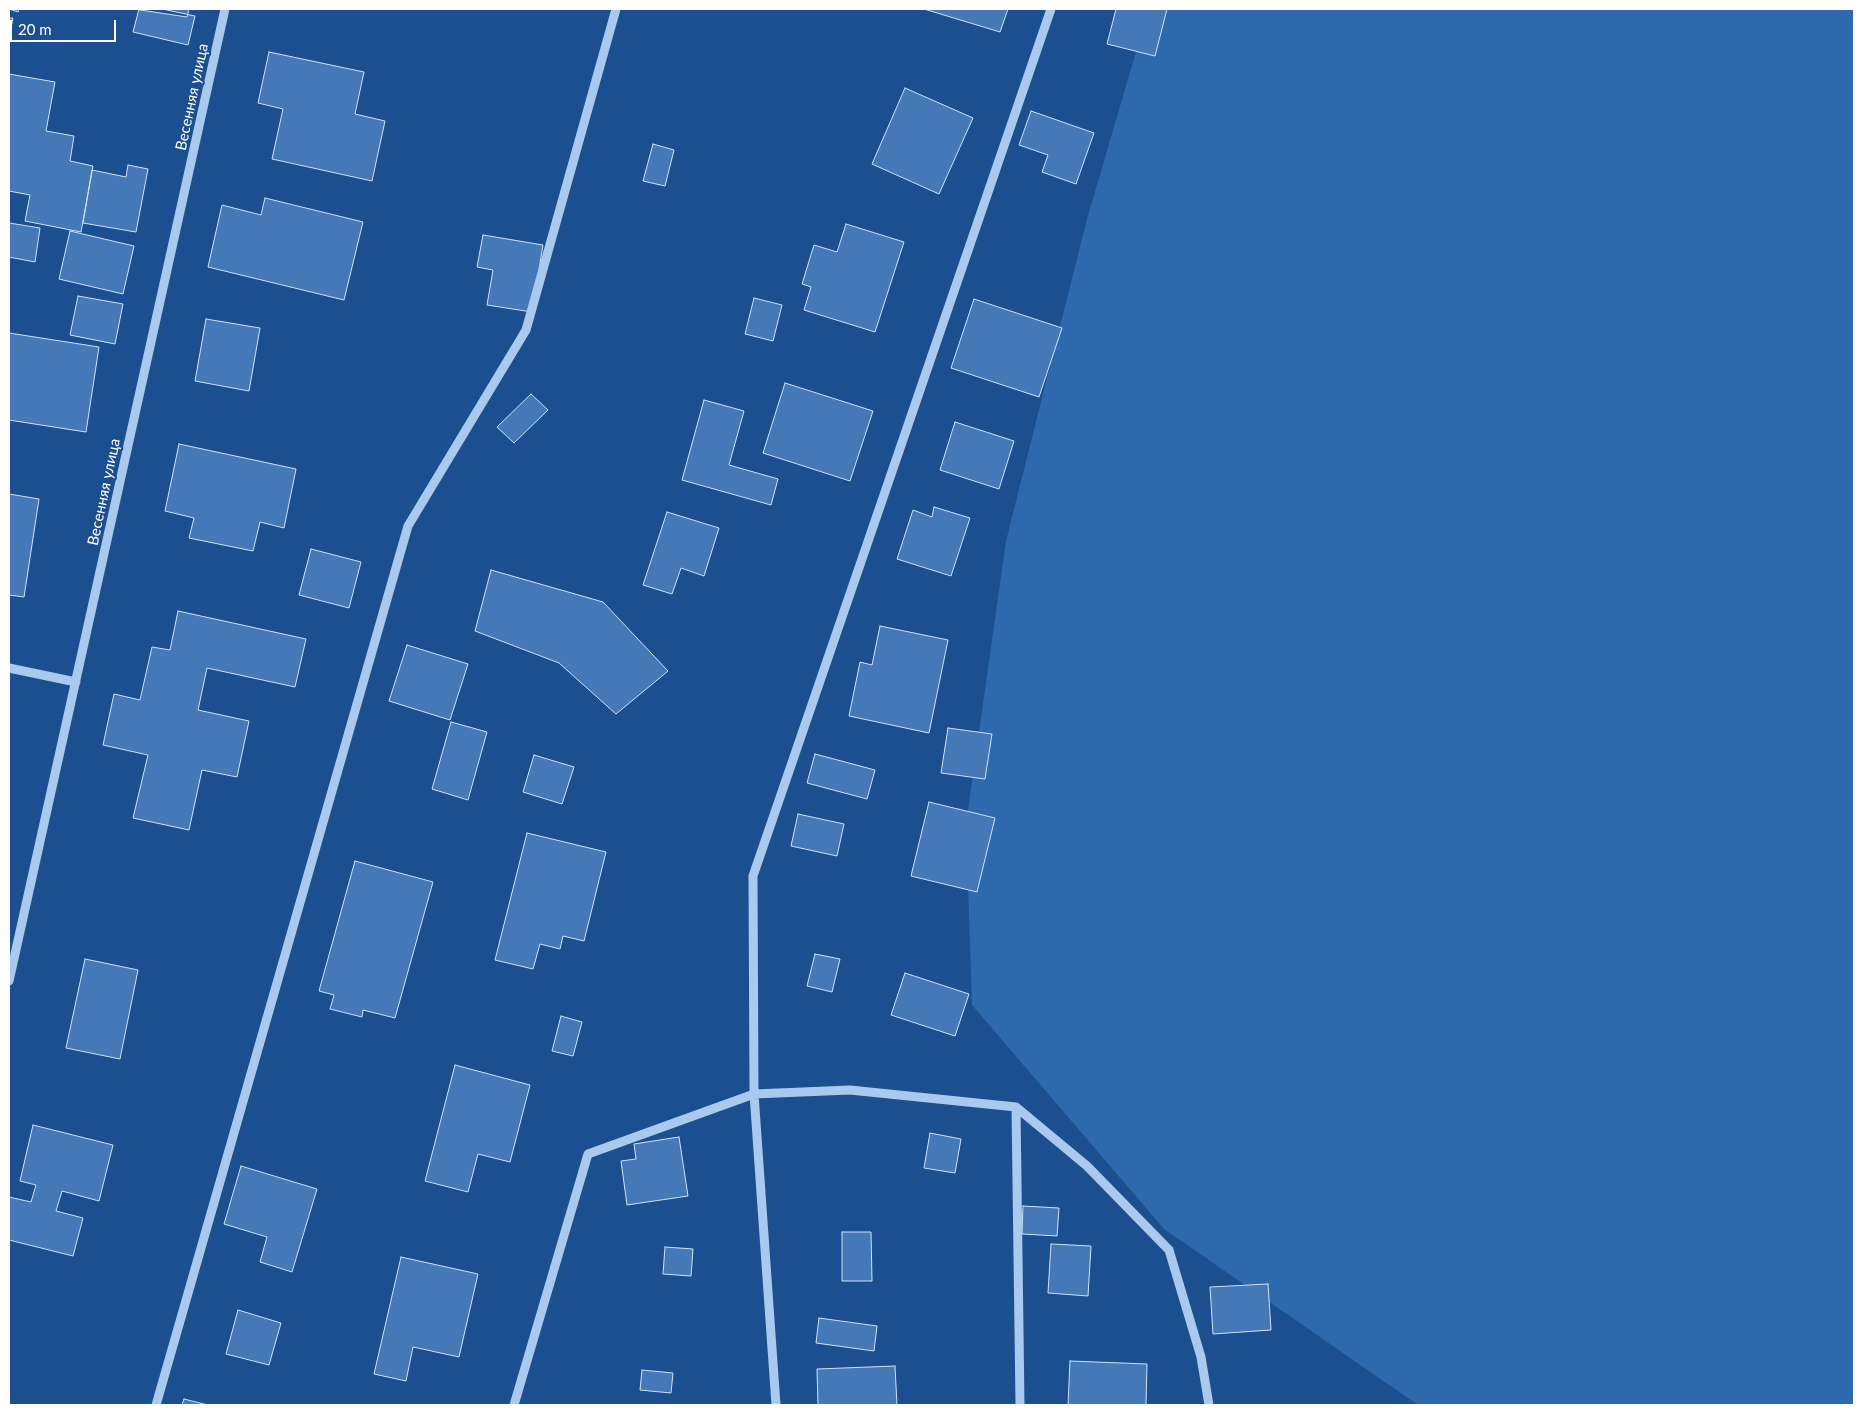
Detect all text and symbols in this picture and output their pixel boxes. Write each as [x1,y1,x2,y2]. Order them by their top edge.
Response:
scale bar [12,10,119,42]
text: 20 m [18,20,52,38]
street label: Весенняя улица [172,42,212,152]
street label: Весенняя улица [84,437,124,547]

